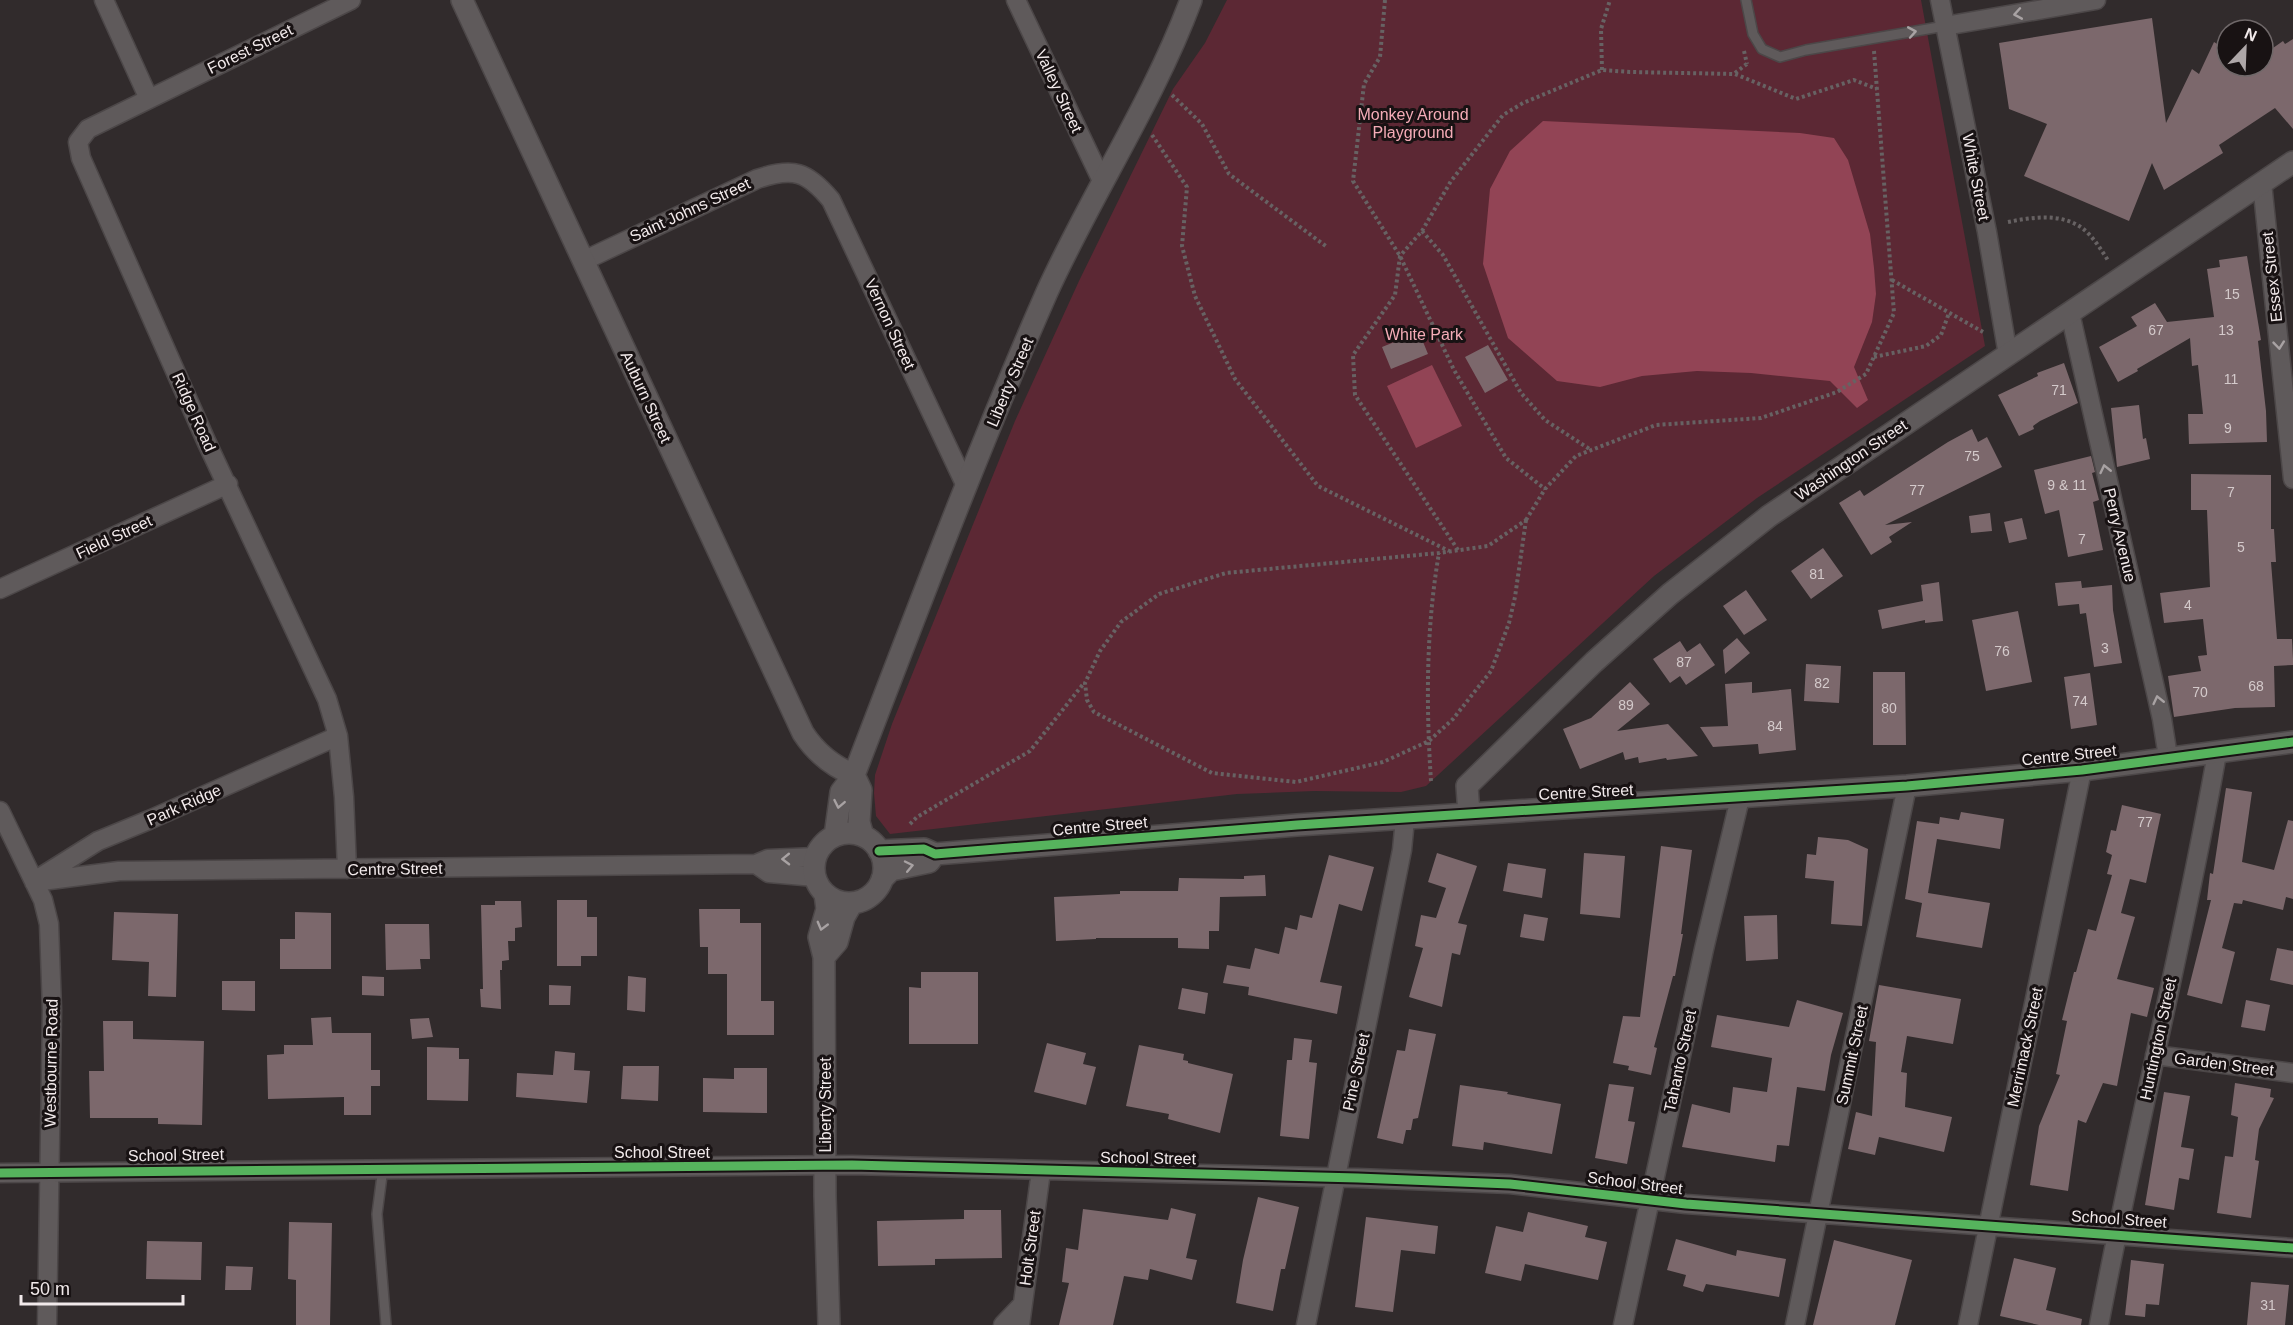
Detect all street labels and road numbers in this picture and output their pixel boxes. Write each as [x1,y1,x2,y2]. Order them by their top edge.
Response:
street label: Forest Street [205,21,296,77]
street label: Valley Street [1032,47,1086,136]
street label: White Street [1959,132,1993,222]
street label: Saint Johns Street [627,174,753,245]
street label: Essex Street [2259,230,2285,323]
street label: Vernon Street [862,276,919,372]
street label: Liberty Street [984,334,1037,429]
street label: Auburn Street [617,349,675,446]
street label: Ridge Road [169,370,219,454]
street label: Washington Street [1792,416,1911,504]
street label: Perry Avenue [2101,486,2139,584]
street label: Field Street [73,512,155,562]
street label: Centre Street [2021,742,2118,768]
street label: Park Ridge [144,781,224,829]
street label: Centre Street [1538,781,1635,803]
street label: Centre Street [1052,813,1149,839]
street label: Centre Street [347,860,443,878]
street label: Huntington Street [2137,976,2179,1102]
street label: Merrimack Street [2004,985,2046,1108]
street label: Westbourne Road [41,999,61,1127]
street label: Summit Street [1833,1003,1871,1106]
street label: Tahanto Street [1661,1008,1699,1114]
street label: Pine Street [1339,1031,1373,1112]
street label: Garden Street [2173,1049,2275,1079]
street label: Liberty Street [817,1057,834,1153]
street label: School Street [614,1144,711,1161]
street label: School Street [128,1146,225,1164]
street label: School Street [1100,1149,1197,1167]
street label: School Street [1586,1169,1684,1197]
street label: School Street [2070,1207,2168,1231]
street label: Holt Street [1016,1209,1044,1287]

